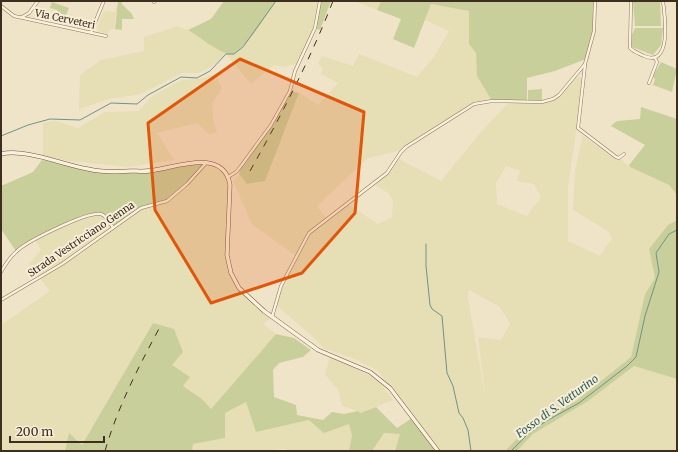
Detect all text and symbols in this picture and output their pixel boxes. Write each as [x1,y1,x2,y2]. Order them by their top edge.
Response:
street label: Via Cerveteri [33,6,96,32]
street label: Strada Vestricciano Genna [25,198,137,280]
water label: Fosso di S. Vetturino [512,371,601,441]
scale bar [10,418,104,444]
text: 200 m [16,424,53,439]

